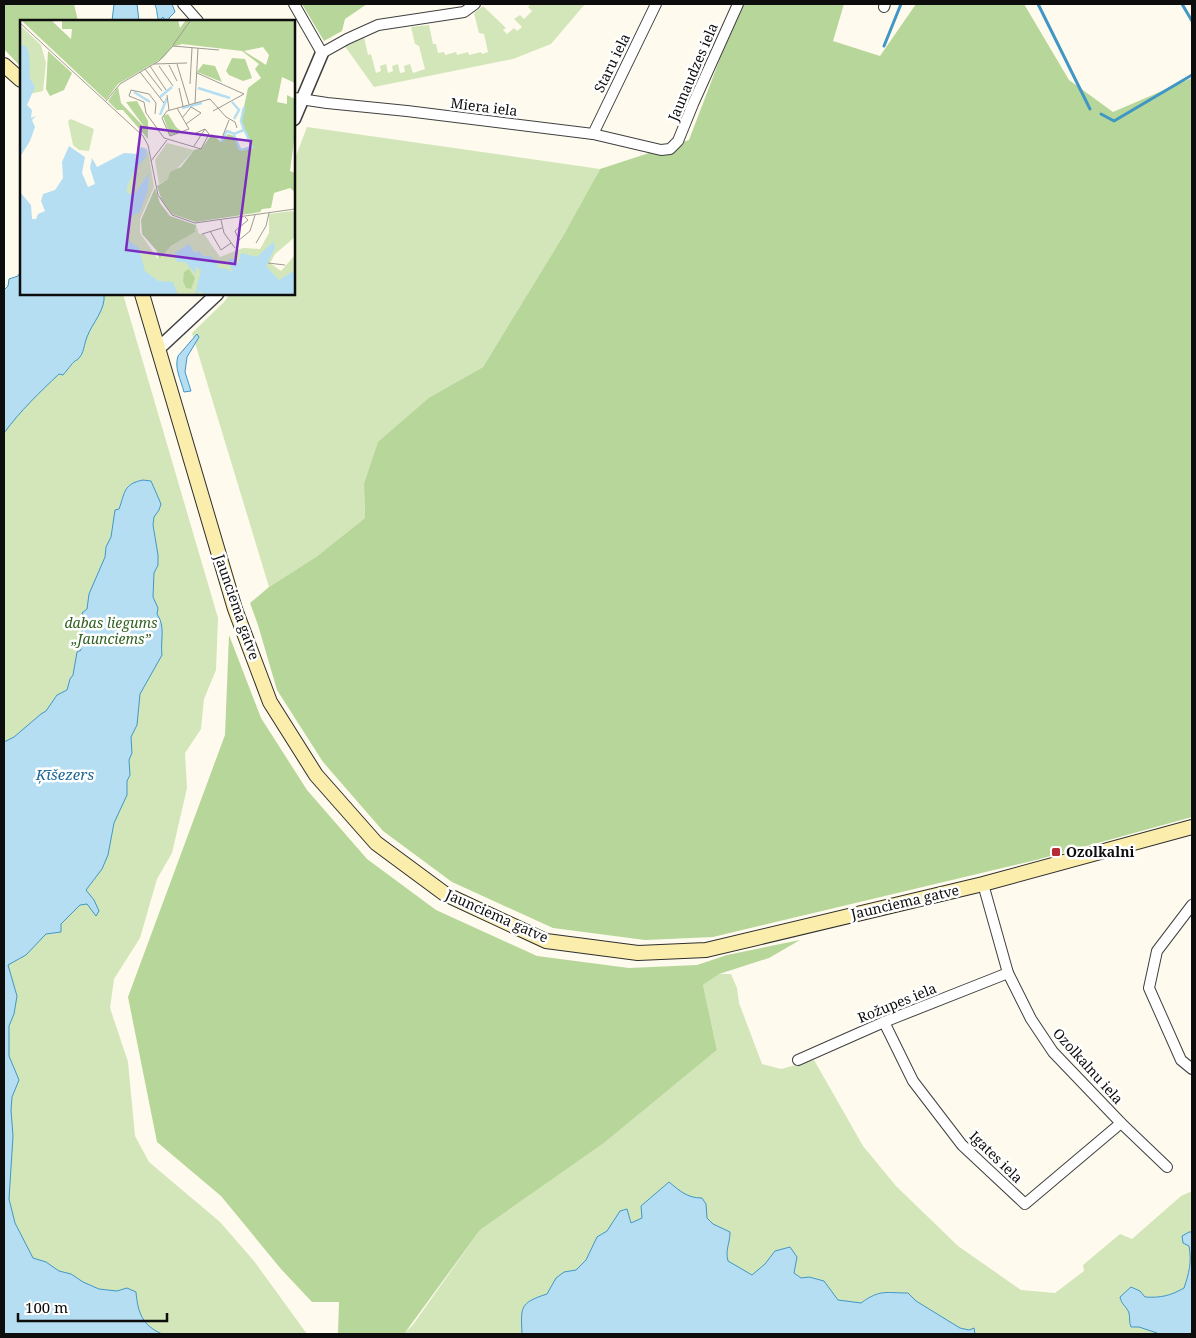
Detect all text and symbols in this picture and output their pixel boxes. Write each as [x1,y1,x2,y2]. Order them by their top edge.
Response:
inset map [20,20,295,295]
street label: Jaunaudzes iela [663,20,722,125]
street label: Staru iela [589,30,634,96]
street label: Miera iela [450,93,519,120]
street label: Jaunciema gatve [210,551,264,662]
park label: dabas liegums „Jaunciems” [65,613,158,648]
water label: Ķīšezers [35,764,94,784]
place label: Ozolkalni [1066,842,1135,861]
marker: Ozolkalni [1050,846,1062,858]
street label: Jaunciema gatve [848,880,961,923]
street label: Jaunciema gatve [442,884,551,947]
street label: Rožupes iela [855,978,939,1027]
street label: Ozolkalnu iela [1049,1024,1128,1108]
street label: Igates iela [966,1126,1027,1187]
scale bar [18,1290,166,1322]
text: 100 m [25,1297,68,1317]

